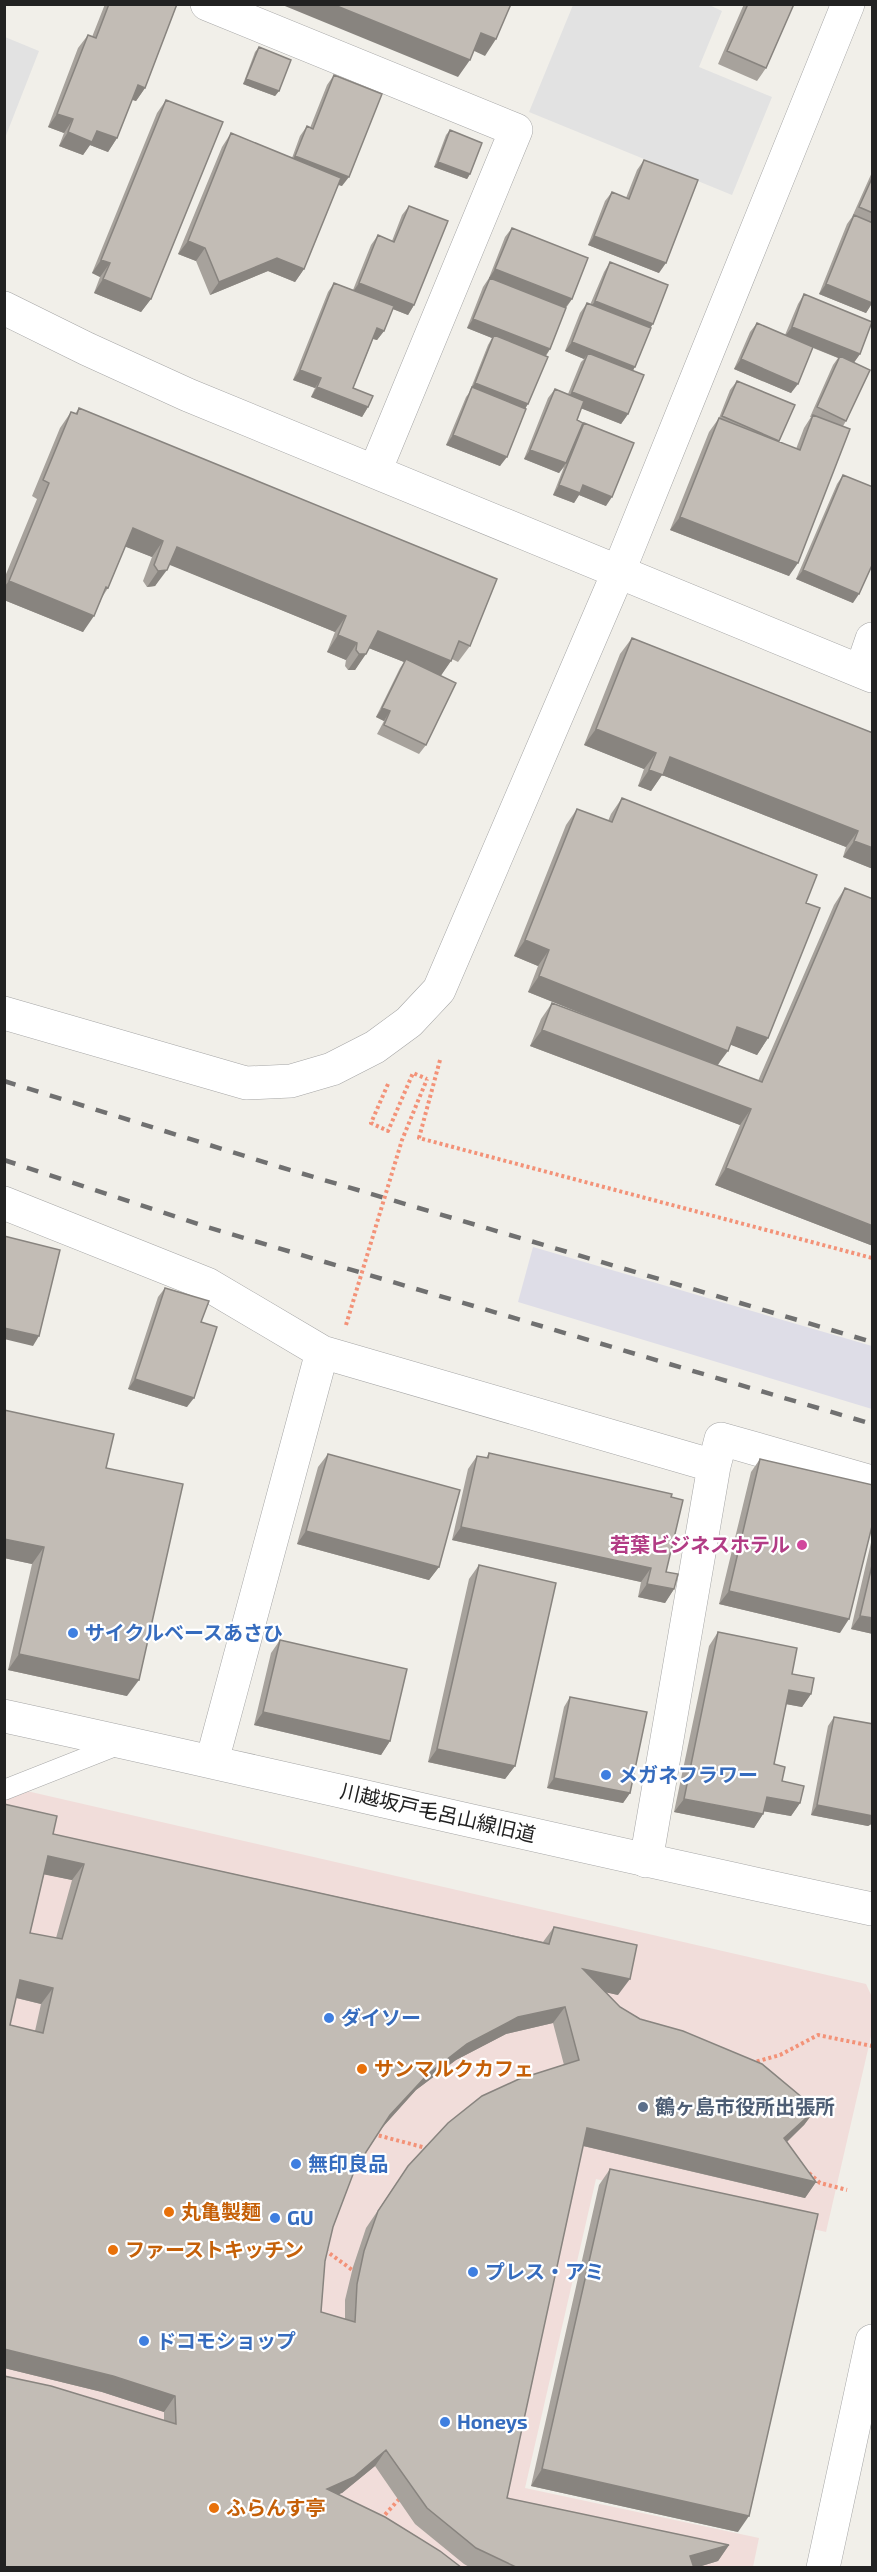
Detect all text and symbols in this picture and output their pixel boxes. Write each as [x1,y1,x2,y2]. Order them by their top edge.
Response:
place label: 若葉ビジネスホテル [610,1532,790,1556]
marker: 若葉ビジネスホテル [795,1538,809,1552]
place label: サイクルベースあさひ [85,1620,283,1644]
marker: サイクルベースあさひ [66,1626,80,1640]
place label: メガネフラワー [618,1762,758,1786]
marker: メガネフラワー [599,1768,613,1782]
street label: 川越坂戸毛呂山線旧道 [338,1778,538,1846]
place label: ダイソー [341,2005,421,2029]
marker: ダイソー [322,2011,336,2025]
place label: サンマルクカフェ [374,2056,534,2080]
marker: サンマルクカフェ [355,2062,369,2076]
place label: 鶴ヶ島市役所出張所 [655,2094,835,2118]
marker: 鶴ヶ島市役所出張所 [636,2100,650,2114]
place label: 無印良品 [308,2151,388,2175]
marker: 無印良品 [289,2157,303,2171]
place label: 丸亀製麺 [181,2199,261,2223]
marker: 丸亀製麺 [162,2205,176,2219]
place label: GU [287,2205,314,2229]
marker: GU [268,2211,282,2225]
place label: ファーストキッチン [125,2237,304,2261]
marker: ファーストキッチン [106,2243,120,2257]
place label: プレス・アミ [485,2259,605,2283]
marker: プレス・アミ [466,2265,480,2279]
place label: ドコモショップ [156,2328,296,2352]
marker: ドコモショップ [137,2334,151,2348]
place label: Honeys [457,2409,528,2434]
marker: Honeys [438,2415,452,2429]
place label: ふらんす亭 [226,2495,326,2519]
marker: ふらんす亭 [207,2501,221,2515]

